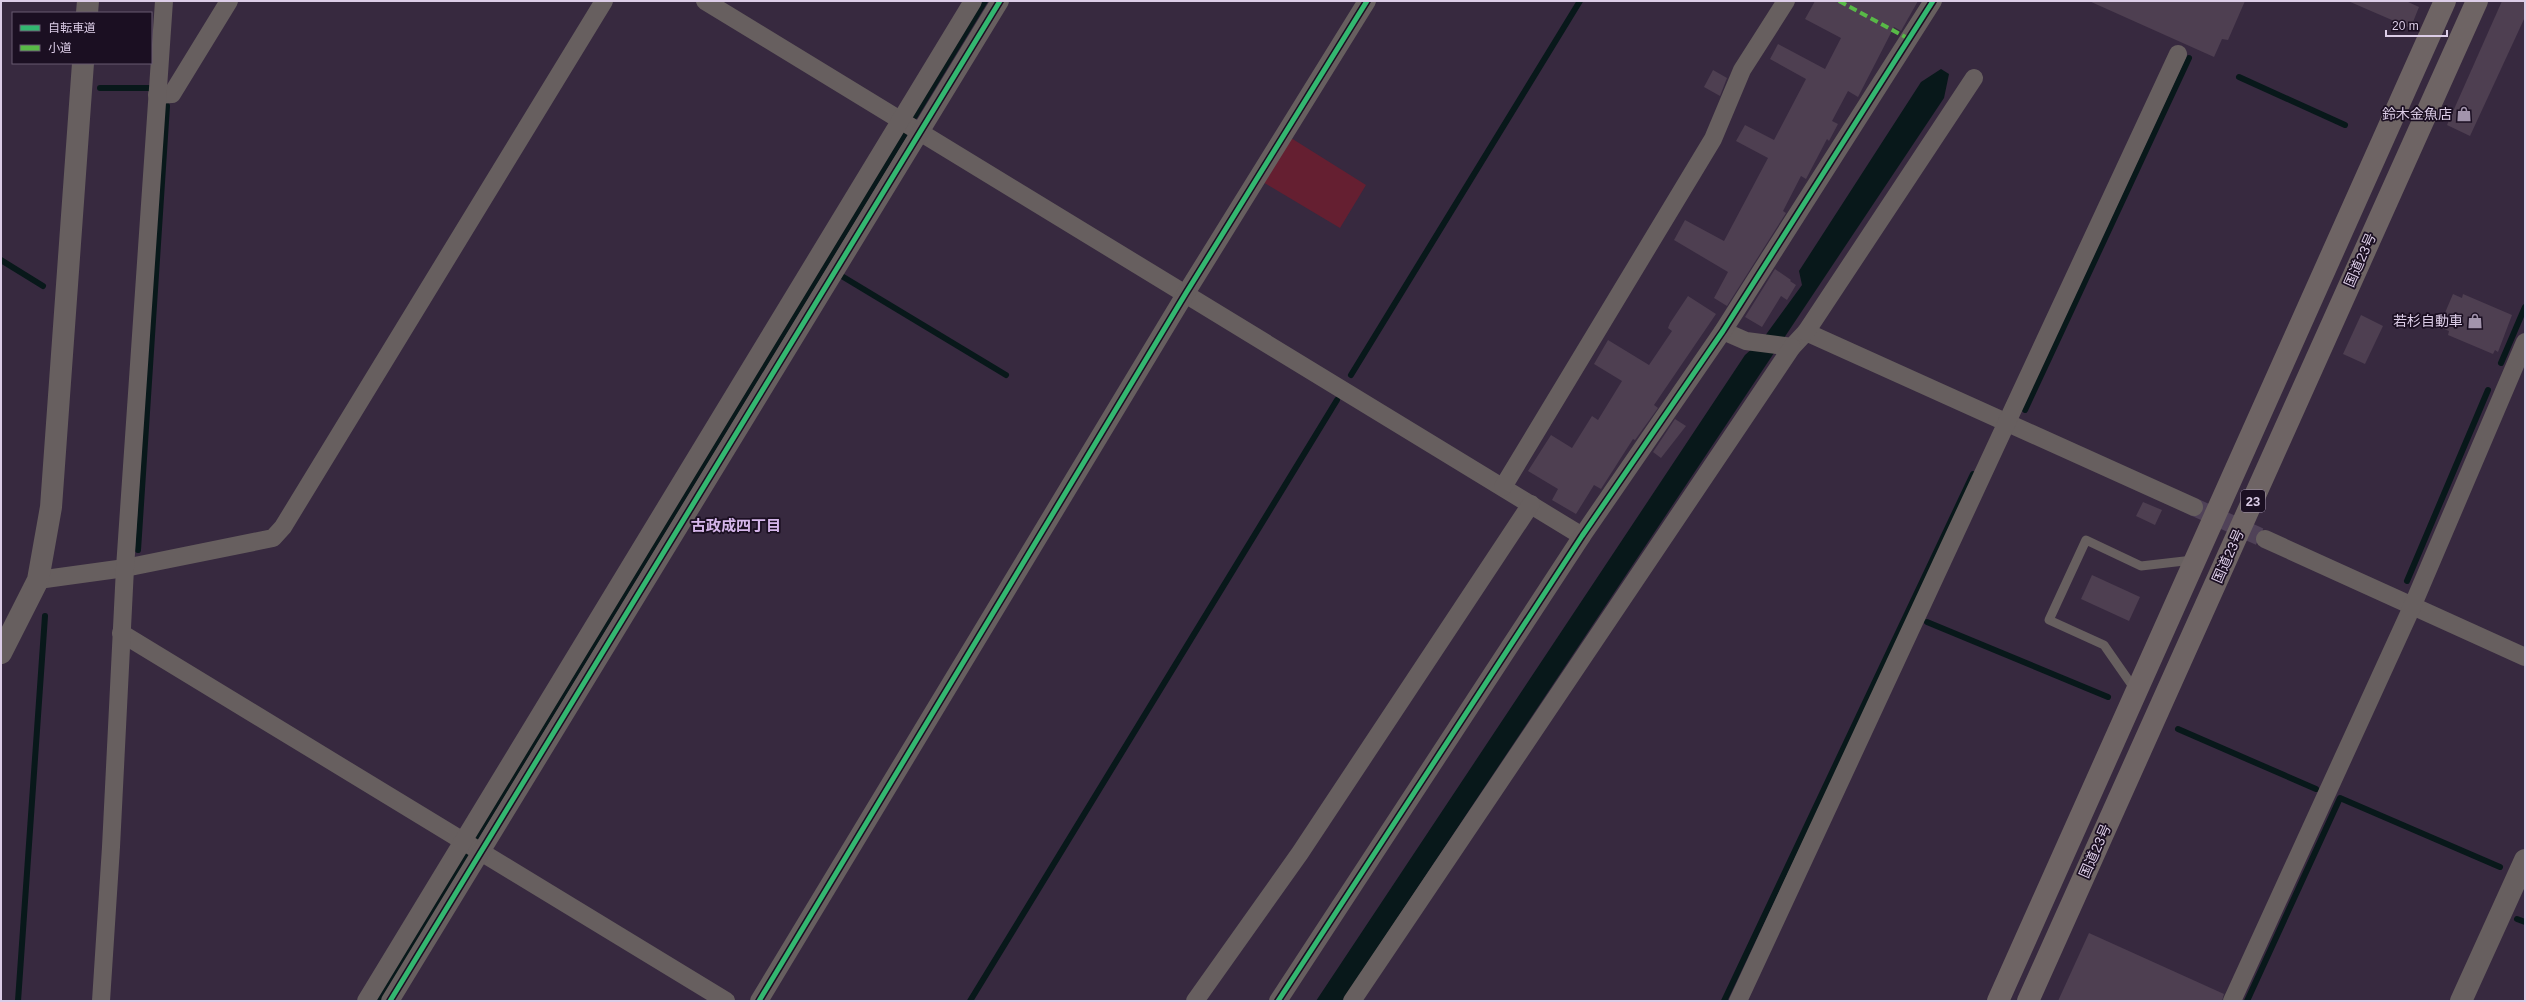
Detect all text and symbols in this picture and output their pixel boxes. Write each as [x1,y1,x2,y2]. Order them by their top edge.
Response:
legend [12,12,152,64]
scale bar [2386,12,2447,38]
text: 20 m [2392,19,2419,33]
text: 自転車道 [48,21,96,35]
text: 小道 [48,41,72,55]
shop icon: 鈴木金魚店 [2455,105,2473,123]
place label: 鈴木金魚店 [2382,106,2452,122]
street label: 国道23号 [2341,230,2379,290]
shop icon: 若杉自動車 [2466,312,2484,330]
place label: 若杉自動車 [2393,313,2463,329]
road number: 23 [2241,490,2265,512]
district label: 古政成四丁目 [691,517,781,534]
street label: 国道23号 [2209,526,2247,586]
street label: 国道23号 [2076,821,2114,881]

